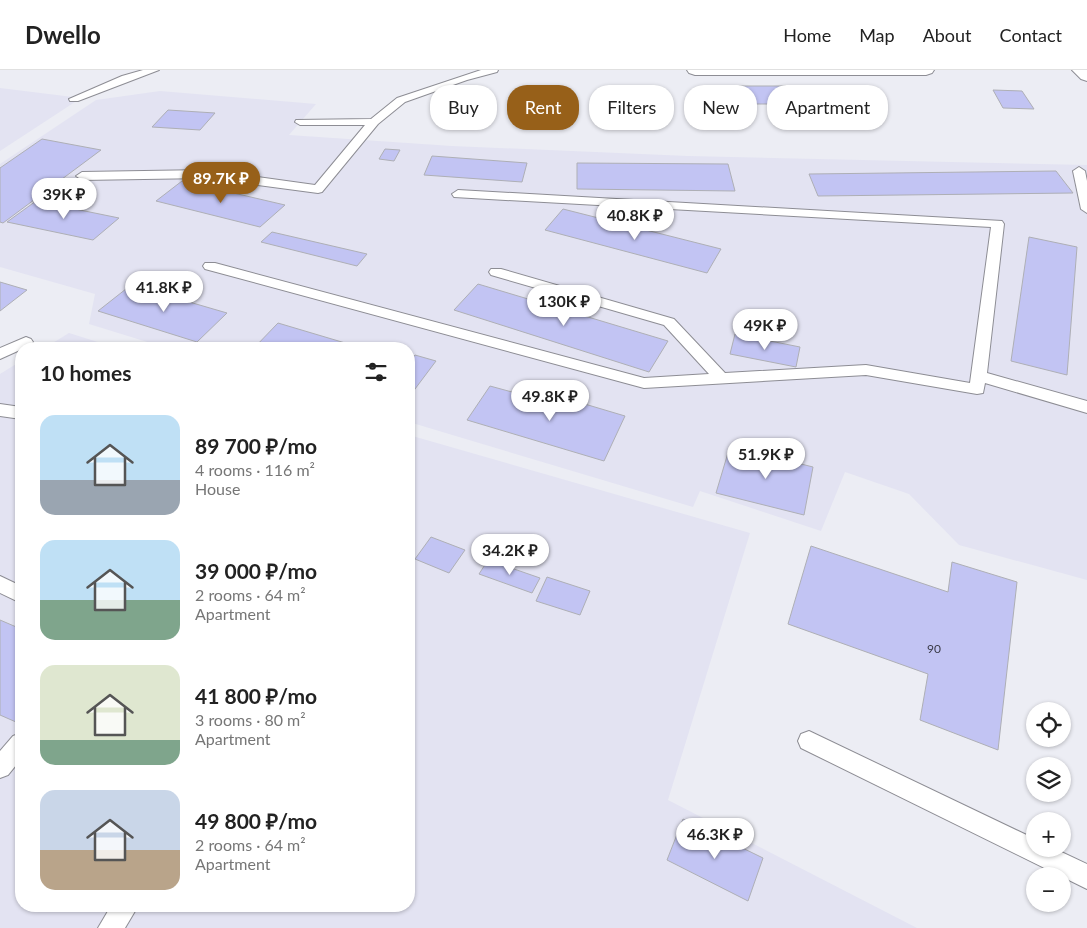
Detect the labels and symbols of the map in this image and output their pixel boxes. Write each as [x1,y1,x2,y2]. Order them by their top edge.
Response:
pin: 89.7K ₽ [175,162,267,204]
pin: 39K ₽ [29,178,99,220]
pin: 40.8K ₽ [589,198,681,241]
pin: 41.8K ₽ [118,270,210,313]
pin: 130K ₽ [523,284,605,327]
pin: 49K ₽ [730,308,800,351]
pin: 49.8K ₽ [504,380,596,422]
pin: 51.9K ₽ [720,438,812,480]
pin: 34.2K ₽ [464,534,556,576]
house number: 90 [927,641,941,656]
pin: 46.3K ₽ [669,818,761,860]

